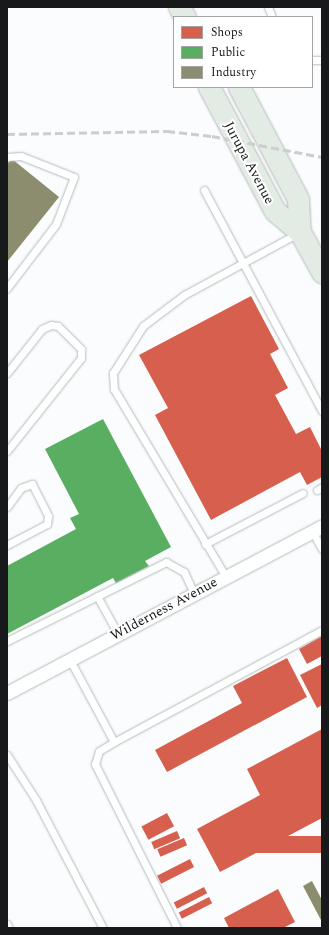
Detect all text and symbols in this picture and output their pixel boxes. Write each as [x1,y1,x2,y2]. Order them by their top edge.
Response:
legend [173,16,313,88]
text: Shops [211,23,243,42]
text: Public [211,43,245,62]
text: Industry [211,63,256,82]
street label: Jurupa Avenue [220,119,278,207]
street label: Wilderness Avenue [108,574,220,644]

